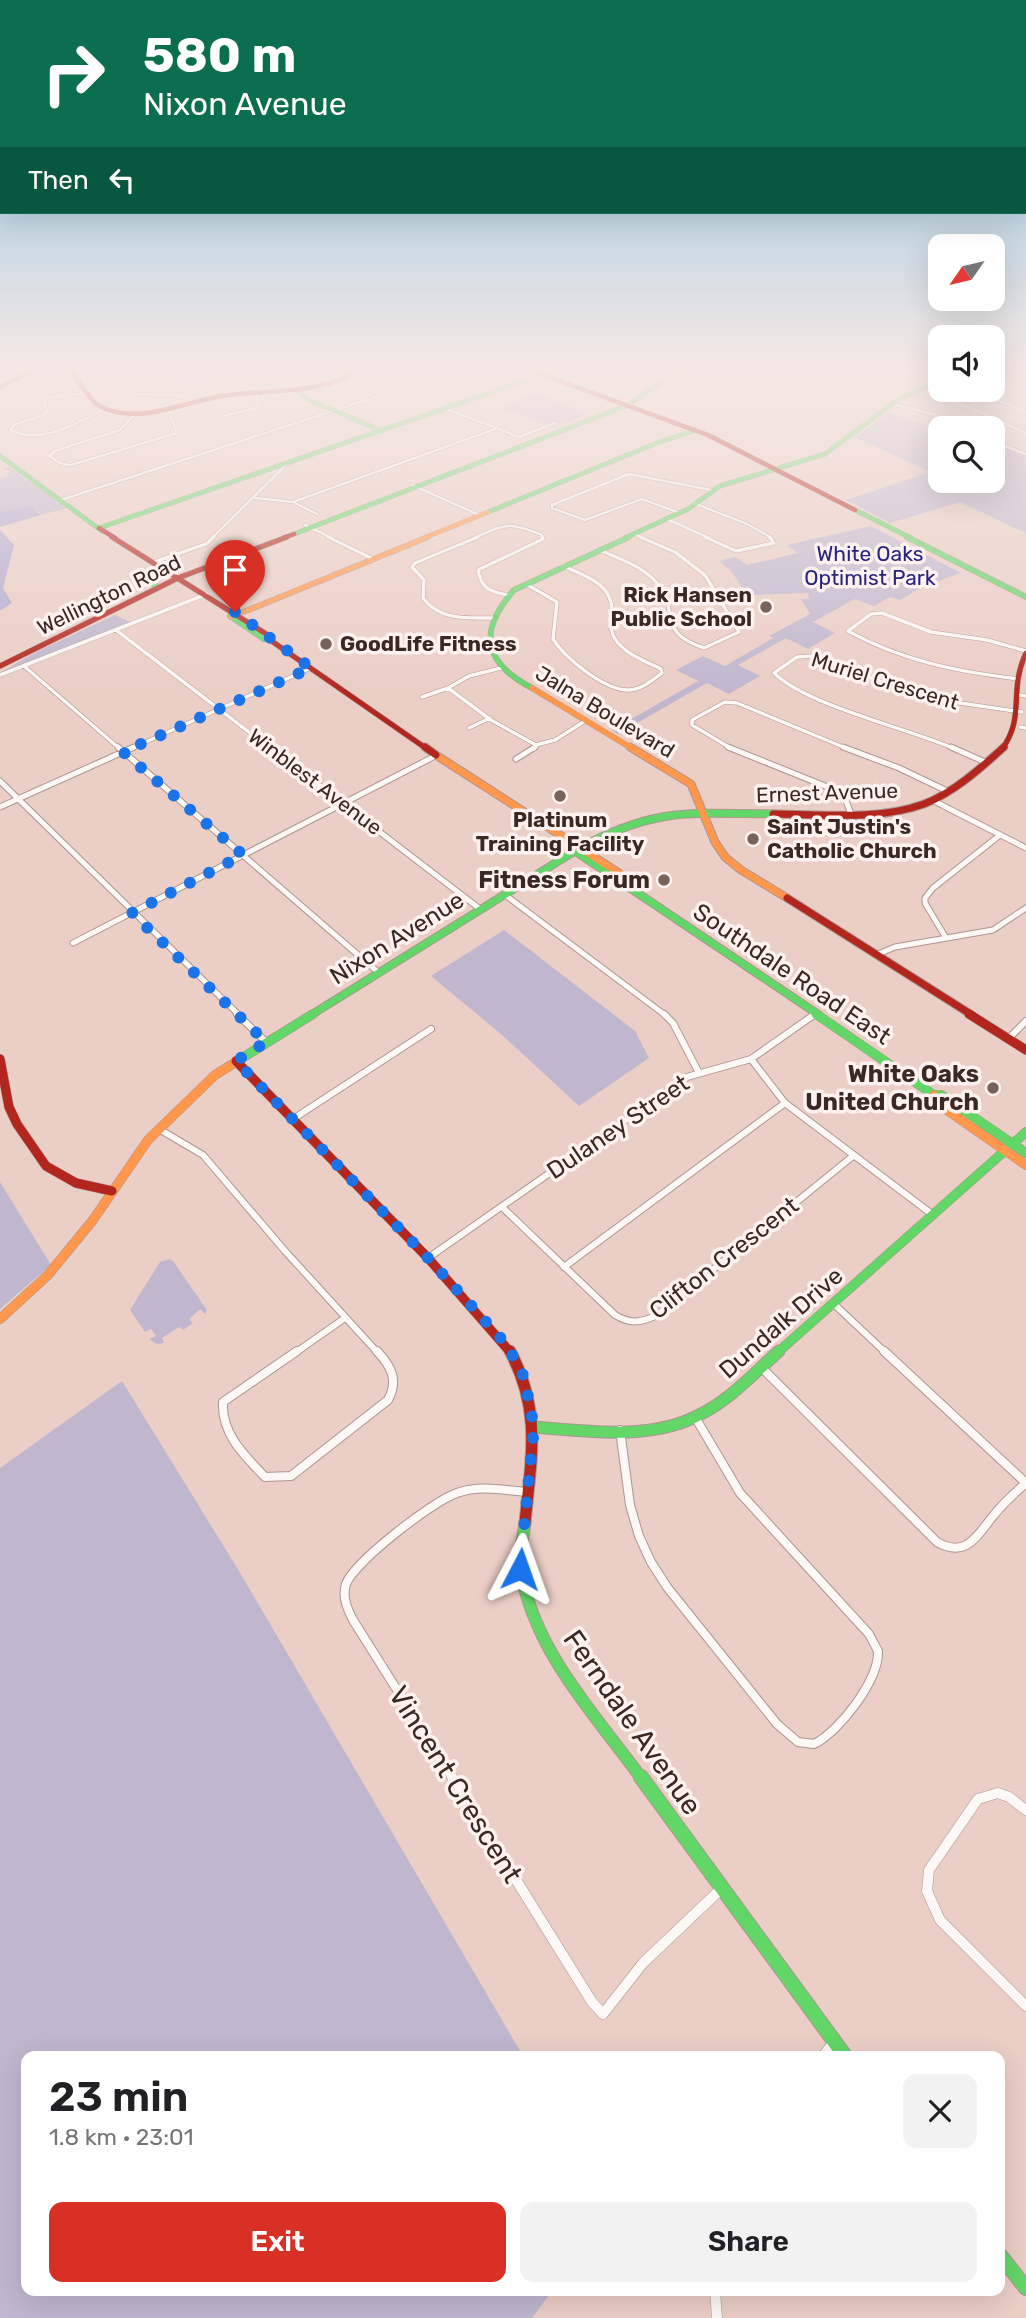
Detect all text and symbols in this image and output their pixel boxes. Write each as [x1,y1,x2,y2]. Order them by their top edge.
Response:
text: 580 m [143,26,296,84]
icon: right [28,28,119,119]
text: Nixon Avenue [143,85,347,123]
icon: left [103,161,141,199]
text: Then [28,165,89,196]
north arrow [928,234,1004,312]
map controls [928,234,1005,493]
button: sound [928,325,1005,402]
button: search [928,416,1005,493]
pin [205,540,265,612]
park label: White Oaks Optimist Park [804,541,936,590]
street label: Wellington Road [33,549,185,640]
icon: arrive [216,551,254,589]
place label: Rick Hansen Public School [611,582,752,631]
marker: Rick Hansen Public School [758,599,774,615]
place label: GoodLife Fitness [340,631,517,656]
marker: GoodLife Fitness [318,636,334,652]
street label: Muriel Crescent [808,646,962,715]
street label: Jalna Boulevard [531,660,679,763]
street label: Winblest Avenue [243,723,387,840]
street label: Ernest Avenue [755,778,899,807]
marker: Platinum Training Facility [552,788,568,804]
place label: Platinum Training Facility [476,807,645,856]
place label: Saint Justin's Catholic Church [767,814,937,863]
marker: Saint Justin's Catholic Church [745,831,761,847]
place label: Fitness Forum [478,866,650,894]
marker: Fitness Forum [656,872,672,888]
street label: Nixon Avenue [325,886,469,990]
street label: Southdale Road East [688,898,896,1050]
place label: White Oaks United Church [805,1060,979,1116]
street label: Dulaney Street [542,1069,694,1185]
marker: White Oaks United Church [985,1080,1001,1096]
street label: Clifton Crescent [644,1191,804,1325]
street label: Dundalk Drive [713,1262,849,1384]
position arrow [483,1532,557,1606]
street label: Ferndale Avenue [557,1623,709,1821]
street label: Vincent Crescent [382,1680,529,1889]
text: 23 min [49,2072,188,2122]
button: close [903,2074,977,2148]
text: 1.8 km · 23:01 [49,2123,194,2151]
button: Exit [49,2202,506,2282]
button: Share [520,2202,977,2282]

